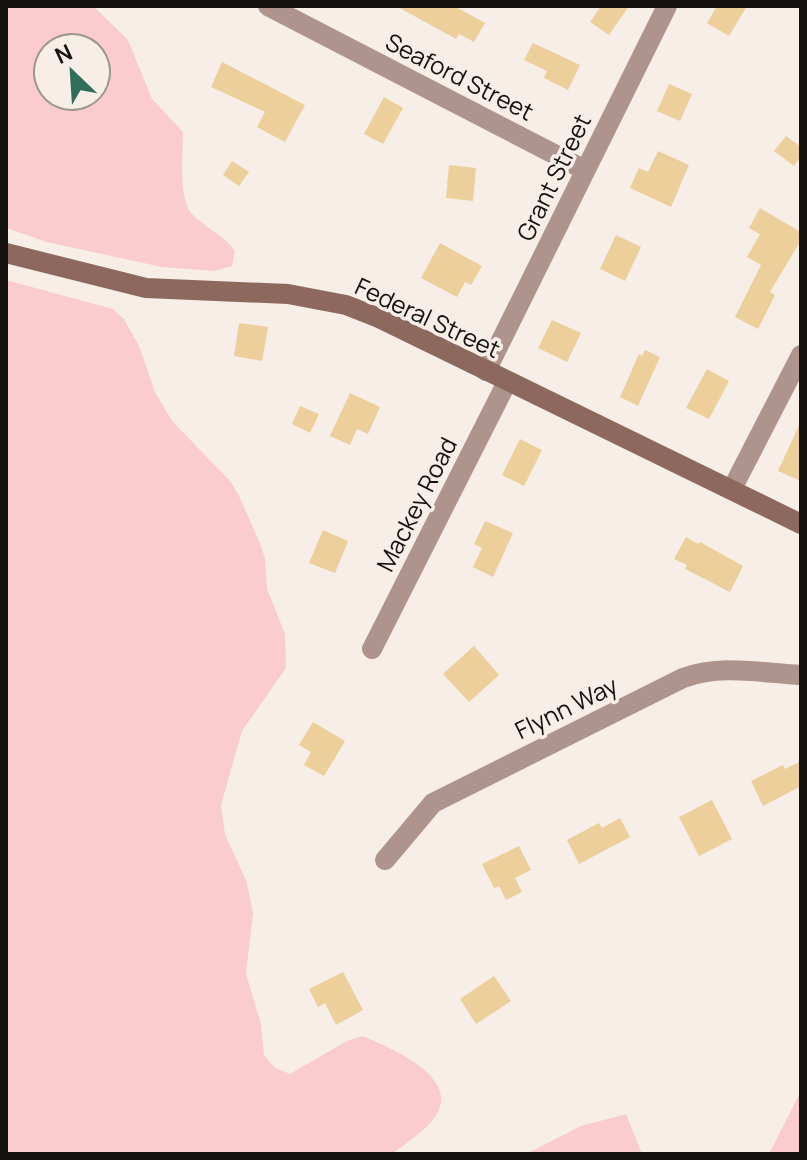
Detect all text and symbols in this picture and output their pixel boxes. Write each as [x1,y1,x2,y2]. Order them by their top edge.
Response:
street label: Seaford Street [380,25,540,127]
north arrow [32,32,112,112]
text: N [50,37,77,71]
street label: Grant Street [508,108,598,246]
street label: Federal Street [350,269,506,365]
street label: Mackey Road [368,431,464,577]
street label: Flynn Way [509,668,623,746]

